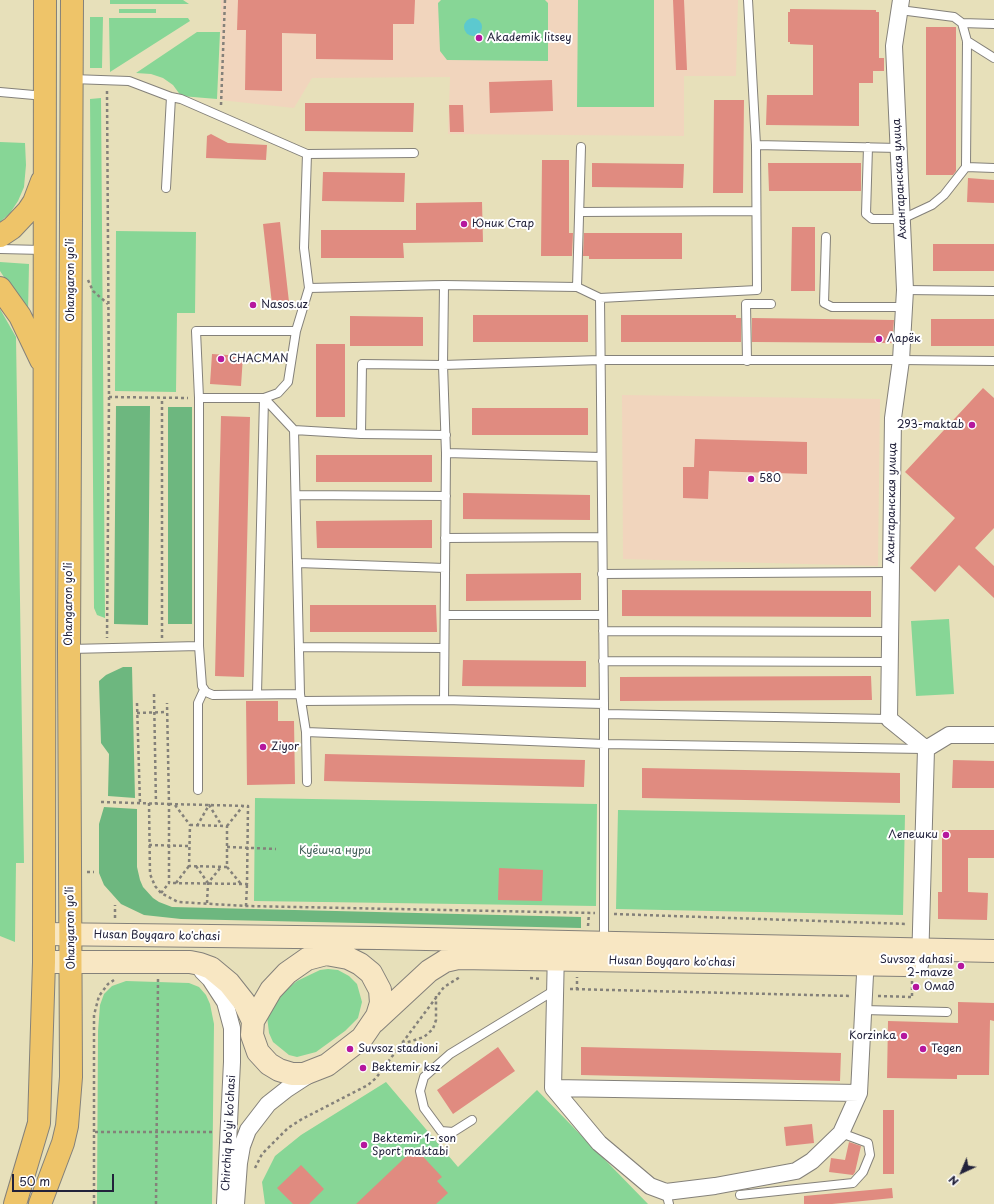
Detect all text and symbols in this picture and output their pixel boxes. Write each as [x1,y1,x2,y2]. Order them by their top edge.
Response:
place label: Akademik litsey [487,31,572,45]
marker: Akademik litsey [474,33,484,43]
street label: Ахангаранская улица [890,118,910,240]
place label: Юник Стар [472,217,534,231]
marker: Юник Стар [459,219,469,229]
street label: Ohangaron yoʻli [64,238,78,322]
place label: Nasos.uz [261,298,308,312]
marker: Nasos.uz [248,300,258,310]
place label: Ларёк [887,332,921,346]
marker: Ларёк [874,334,884,344]
place label: CHACMAN [229,352,289,366]
marker: CHACMAN [216,354,226,364]
place label: 293-maktab [897,418,964,432]
marker: 293-maktab [967,420,977,430]
street label: Ахангаранская улица [884,442,900,564]
place label: 580 [759,472,781,486]
marker: 580 [746,474,756,484]
street label: Ohangaron yoʻli [62,562,76,646]
place label: Ziyor [271,740,299,754]
marker: Ziyor [258,742,268,752]
place label: Лепешки [888,828,938,842]
marker: Лепешки [941,830,951,840]
park label: Куёшча нури [299,844,371,858]
street label: Ohangaron yoʻli [64,886,78,970]
street label: Husan Boyqaro ko'chasi [94,928,220,944]
place label: Suvsoz dahasi 2-mavze [880,953,953,979]
street label: Husan Boyqaro ko'chasi [609,954,735,970]
marker: Suvsoz dahasi 2-mavze [956,961,966,971]
place label: Омад [924,980,955,994]
marker: Омад [911,982,921,992]
place label: Korzinka [849,1029,896,1043]
marker: Korzinka [899,1031,909,1041]
place label: Suvsoz stadioni [358,1042,438,1056]
place label: Tegen [931,1042,962,1056]
marker: Suvsoz stadioni [345,1044,355,1054]
marker: Tegen [918,1044,928,1054]
place label: Bektemir ksz [371,1061,440,1075]
marker: Bektemir ksz [358,1063,368,1073]
street label: Chirchiq bo'yi ko'chasi [219,1074,239,1192]
place label: Bektemir 1- son Sport maktabi [372,1132,456,1158]
marker: Bektemir 1- son Sport maktabi [359,1140,369,1150]
north arrow [942,1152,982,1192]
scale bar [14,1166,116,1192]
text: 50 m [19,1172,50,1190]
text: N [944,1172,962,1190]

